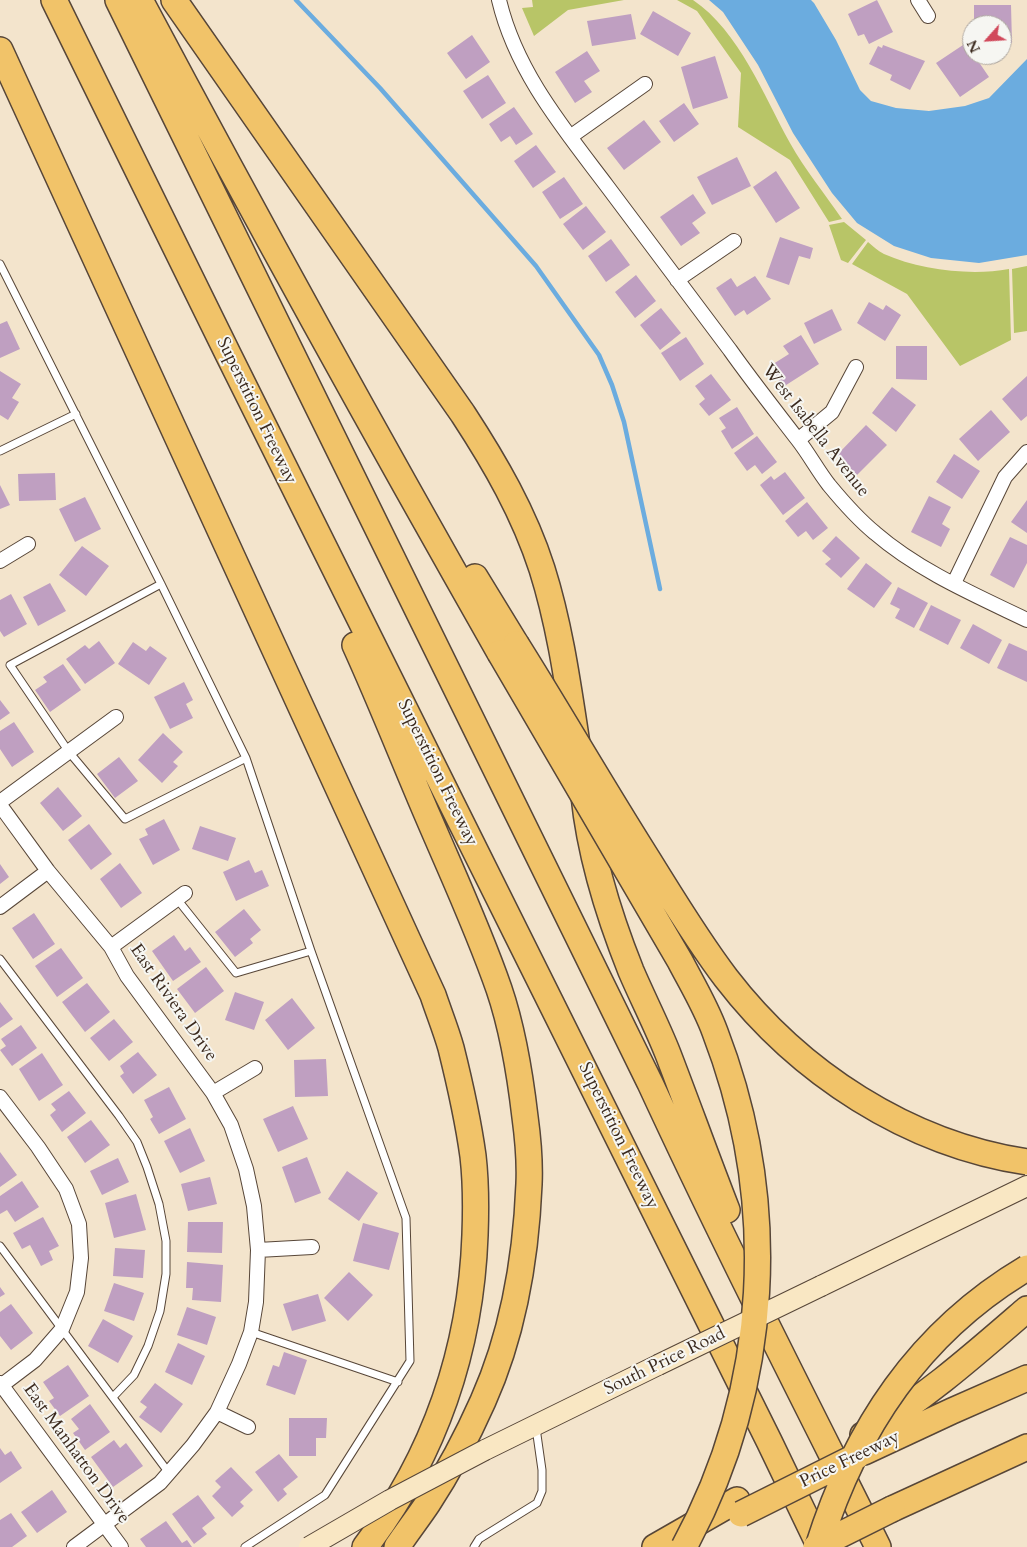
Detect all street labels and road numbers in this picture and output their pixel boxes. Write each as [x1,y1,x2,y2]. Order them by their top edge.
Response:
street label: Superstition Freeway [211,334,301,488]
street label: West Isabella Avenue [756,360,874,502]
street label: Superstition Freeway [392,696,482,850]
street label: East Riviera Drive [125,940,221,1066]
street label: Superstition Freeway [573,1059,663,1213]
street label: South Price Road [601,1323,729,1401]
street label: East Manhatton Drive [18,1380,134,1528]
street label: Price Freeway [797,1427,903,1493]

